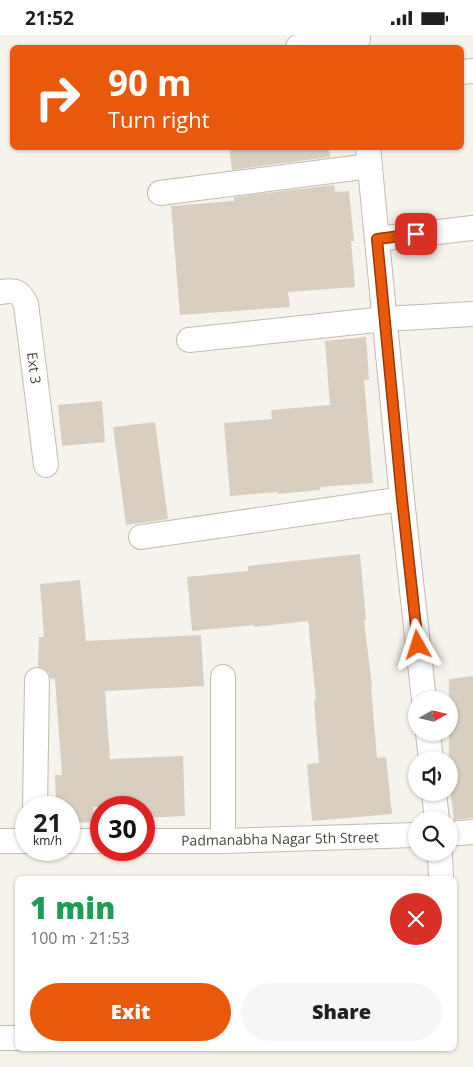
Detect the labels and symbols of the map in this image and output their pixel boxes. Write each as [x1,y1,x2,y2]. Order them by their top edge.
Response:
pin [395,213,437,255]
street label: Ext 3 [23,351,46,385]
position arrow [391,618,443,670]
north arrow [408,691,458,741]
speed limit sign: 30 [90,796,155,861]
street label: Padmanabha Nagar 5th Street [181,827,379,850]

